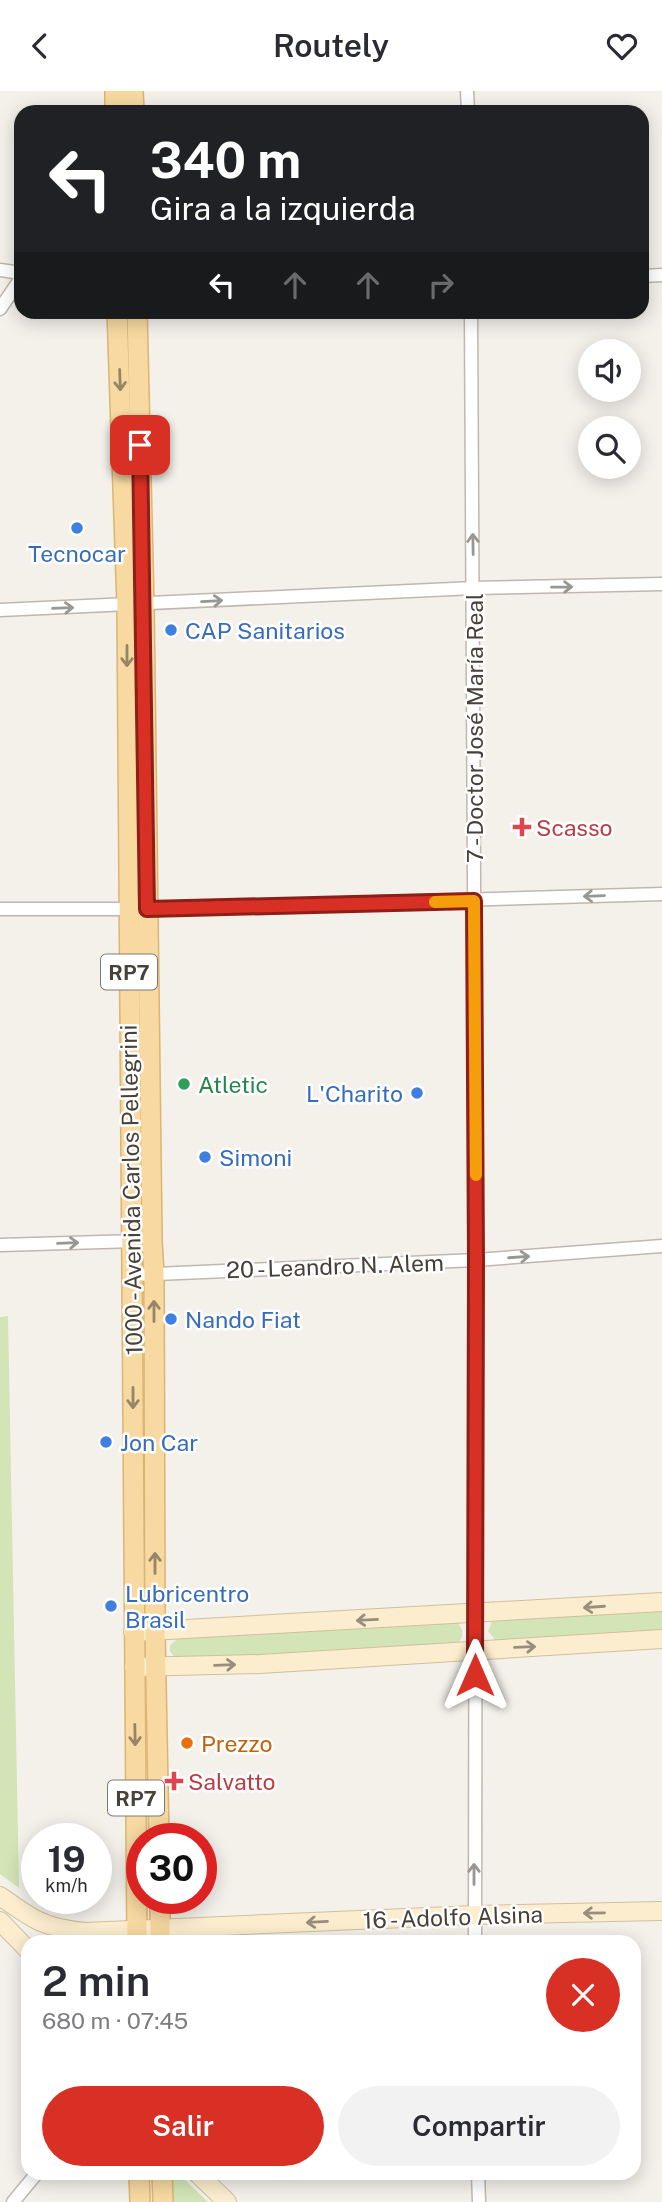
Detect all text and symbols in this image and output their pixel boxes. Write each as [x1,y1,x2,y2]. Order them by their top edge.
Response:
icon: back [21,27,59,65]
text: Routely [273,27,389,64]
icon: heart [603,27,641,65]
text: 340 m [150,131,301,189]
icon: left [35,133,126,224]
text: Gira a la izquierda [150,190,416,227]
icon: left [203,266,241,304]
icon: ahead [276,266,314,304]
icon: ahead [349,266,387,304]
icon: right [422,266,460,304]
map controls [578,339,641,479]
button: sound [578,339,641,402]
one-way arrow [113,368,126,391]
pin [110,415,170,475]
button: search [578,416,641,479]
icon: arrive [121,426,159,464]
marker: Tecnocar [69,520,85,536]
one-way arrow [467,533,480,556]
place label: Tecnocar [28,540,126,567]
one-way arrow [550,580,573,593]
street label: 7 - Doctor José María Real [461,593,488,863]
one-way arrow [200,595,223,608]
one-way arrow [52,601,75,615]
place label: CAP Sanitarios [185,617,345,644]
marker: CAP Sanitarios [163,622,179,638]
one-way arrow [120,644,134,667]
place label: Scasso [536,814,613,841]
marker: Scasso [514,819,530,835]
one-way arrow [583,890,606,903]
road number: RP7 [101,955,157,989]
street label: 1000 - Avenida Carlos Pellegrini [115,1025,147,1355]
place label: Atletic [198,1071,268,1098]
marker: Atletic [176,1076,192,1092]
place label: L'Charito [306,1080,403,1107]
marker: L'Charito [409,1085,425,1101]
place label: Simoni [219,1144,292,1171]
marker: Simoni [197,1149,213,1165]
one-way arrow [56,1237,79,1250]
street label: 20 - Leandro N. Alem [226,1249,444,1283]
one-way arrow [507,1250,530,1263]
one-way arrow [147,1299,161,1322]
place label: Nando Fiat [185,1306,301,1333]
marker: Nando Fiat [163,1311,179,1327]
one-way arrow [126,1386,140,1409]
place label: Jon Car [120,1429,198,1456]
marker: Jon Car [98,1434,114,1450]
one-way arrow [148,1551,162,1574]
place label: Lubricentro Brasil [125,1580,249,1633]
marker: Lubricentro Brasil [103,1598,119,1614]
one-way arrow [583,1601,606,1614]
one-way arrow [356,1614,379,1627]
position arrow [438,1638,512,1712]
one-way arrow [513,1641,536,1654]
one-way arrow [213,1658,236,1672]
one-way arrow [128,1724,142,1747]
place label: Prezzo [201,1730,272,1757]
marker: Prezzo [179,1735,195,1751]
place label: Salvatto [188,1768,276,1795]
marker: Salvatto [166,1773,182,1789]
road number: RP7 [108,1781,164,1815]
speed limit sign: 30 [126,1823,217,1914]
text: 19 [47,1839,86,1880]
one-way arrow [468,1863,481,1886]
text: km/h [45,1875,88,1896]
street label: 16 - Adolfo Alsina [362,1900,544,1934]
one-way arrow [583,1906,606,1919]
one-way arrow [306,1915,329,1928]
text: 2 min [42,1956,150,2005]
button: close [546,1958,620,2032]
text: 680 m · 07:45 [42,2007,188,2034]
button: Salir [42,2086,324,2166]
button: Compartir [338,2086,620,2166]

